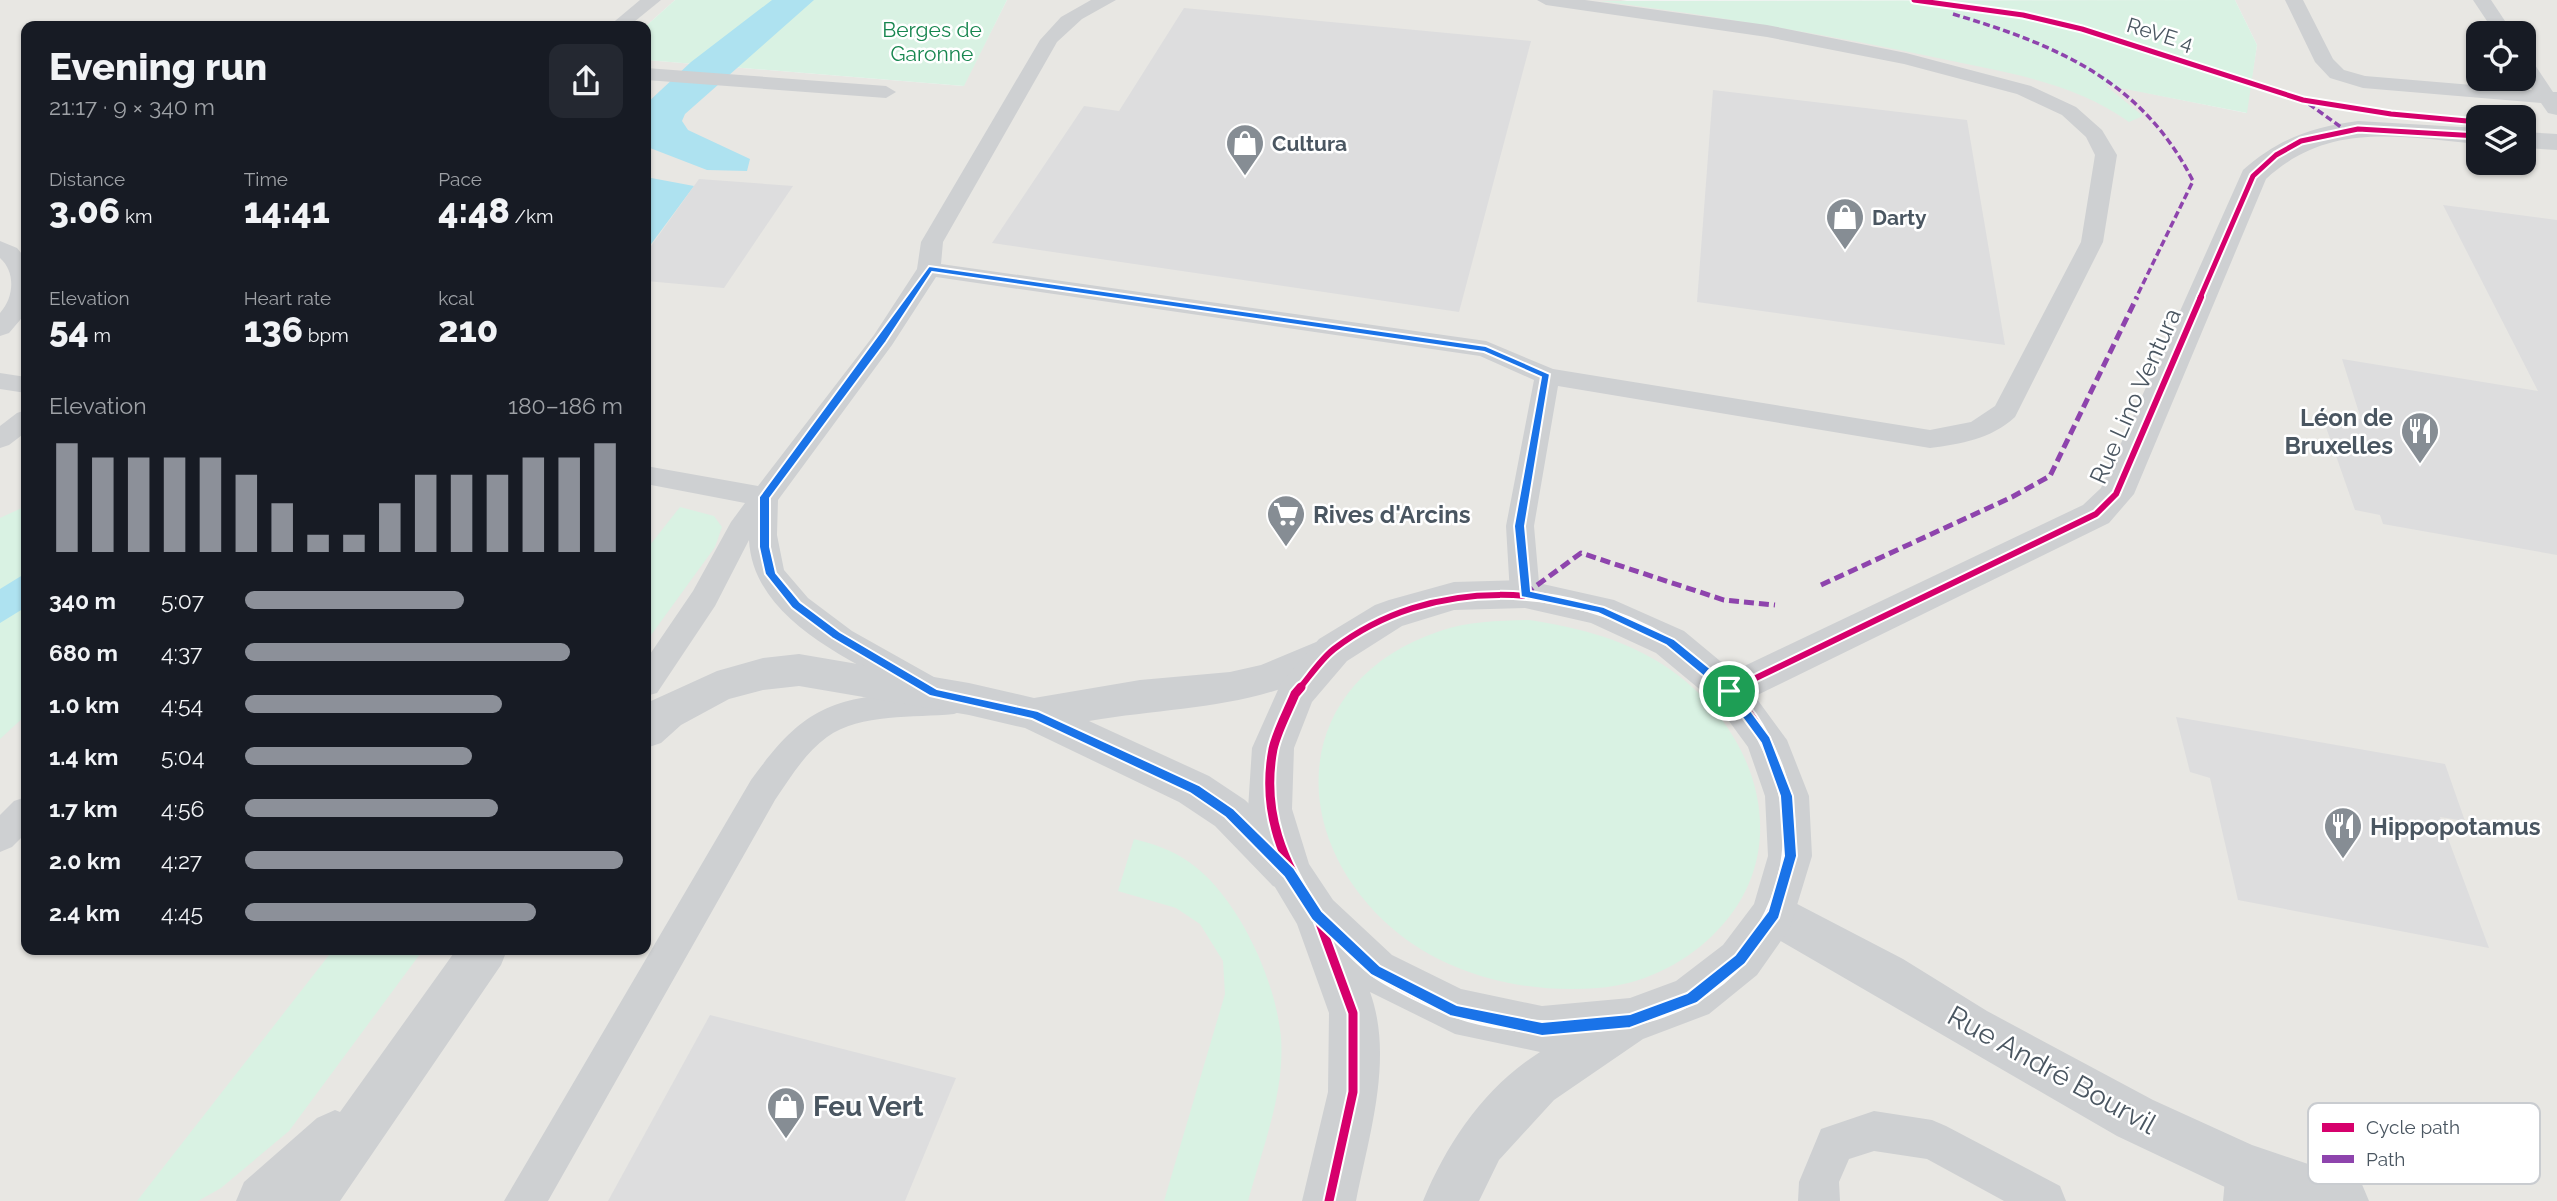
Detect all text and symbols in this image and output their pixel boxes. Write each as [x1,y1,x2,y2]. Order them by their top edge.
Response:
street label: ReVE 4 [2124,12,2196,56]
park label: Berges de Garonne [882,17,982,66]
map controls [2466,21,2536,175]
button: locate [2466,21,2536,91]
text: Evening run [49,44,267,89]
button: share [549,44,623,118]
text: 21:17 · 9 × 340 m [49,93,215,120]
button: layers [2466,105,2536,175]
shop icon: Cultura [1224,122,1266,177]
place label: Cultura [1272,131,1347,156]
text: Distance [49,168,125,190]
text: Time [244,168,288,190]
text: Pace [438,168,482,190]
text: 3.06 [49,190,120,231]
text: 14:41 [244,190,330,231]
text: 4:48 [438,190,510,231]
shop icon: Darty [1824,196,1866,251]
text: km [120,205,152,227]
text: /km [510,205,553,227]
place label: Darty [1872,205,1927,230]
text: Elevation [49,287,130,309]
text: Heart rate [244,287,331,309]
text: kcal [438,287,474,309]
street label: Rue Lino Ventura [2083,304,2187,488]
text: 54 [49,309,89,350]
text: 136 [244,309,303,350]
text: 210 [438,309,498,350]
text: m [89,324,111,346]
text: bpm [303,324,349,346]
text: Elevation [49,392,147,419]
text: 180–186 m [508,392,623,419]
place label: Léon de Bruxelles [2285,403,2393,460]
restaurant icon: Léon de Bruxelles [2399,410,2441,465]
supermarket icon: Rives d'Arcins [1265,493,1307,548]
place label: Rives d'Arcins [1313,500,1471,529]
text: 340 m [49,587,116,614]
text: 5:07 [161,587,204,614]
text: 680 m [49,639,118,666]
text: 4:37 [161,639,202,666]
pin [1699,661,1759,721]
icon: arrive [1710,672,1748,710]
text: 1.0 km [49,691,119,718]
text: 4:54 [161,691,203,718]
text: 1.4 km [49,743,118,770]
text: 5:04 [161,743,205,770]
text: 1.7 km [49,795,118,822]
text: 4:56 [161,795,204,822]
restaurant icon: Hippopotamus [2322,805,2364,860]
place label: Hippopotamus [2370,812,2541,841]
text: 2.0 km [49,847,121,874]
text: 4:27 [161,847,202,874]
text: 2.4 km [49,899,120,926]
text: 4:45 [161,899,203,926]
street label: Rue André Bourvil [1942,999,2162,1141]
shop icon: Feu Vert [765,1085,807,1140]
place label: Feu Vert [813,1090,924,1123]
legend [2308,1103,2540,1184]
text: Cycle path [2366,1116,2460,1138]
text: Path [2366,1148,2405,1170]

